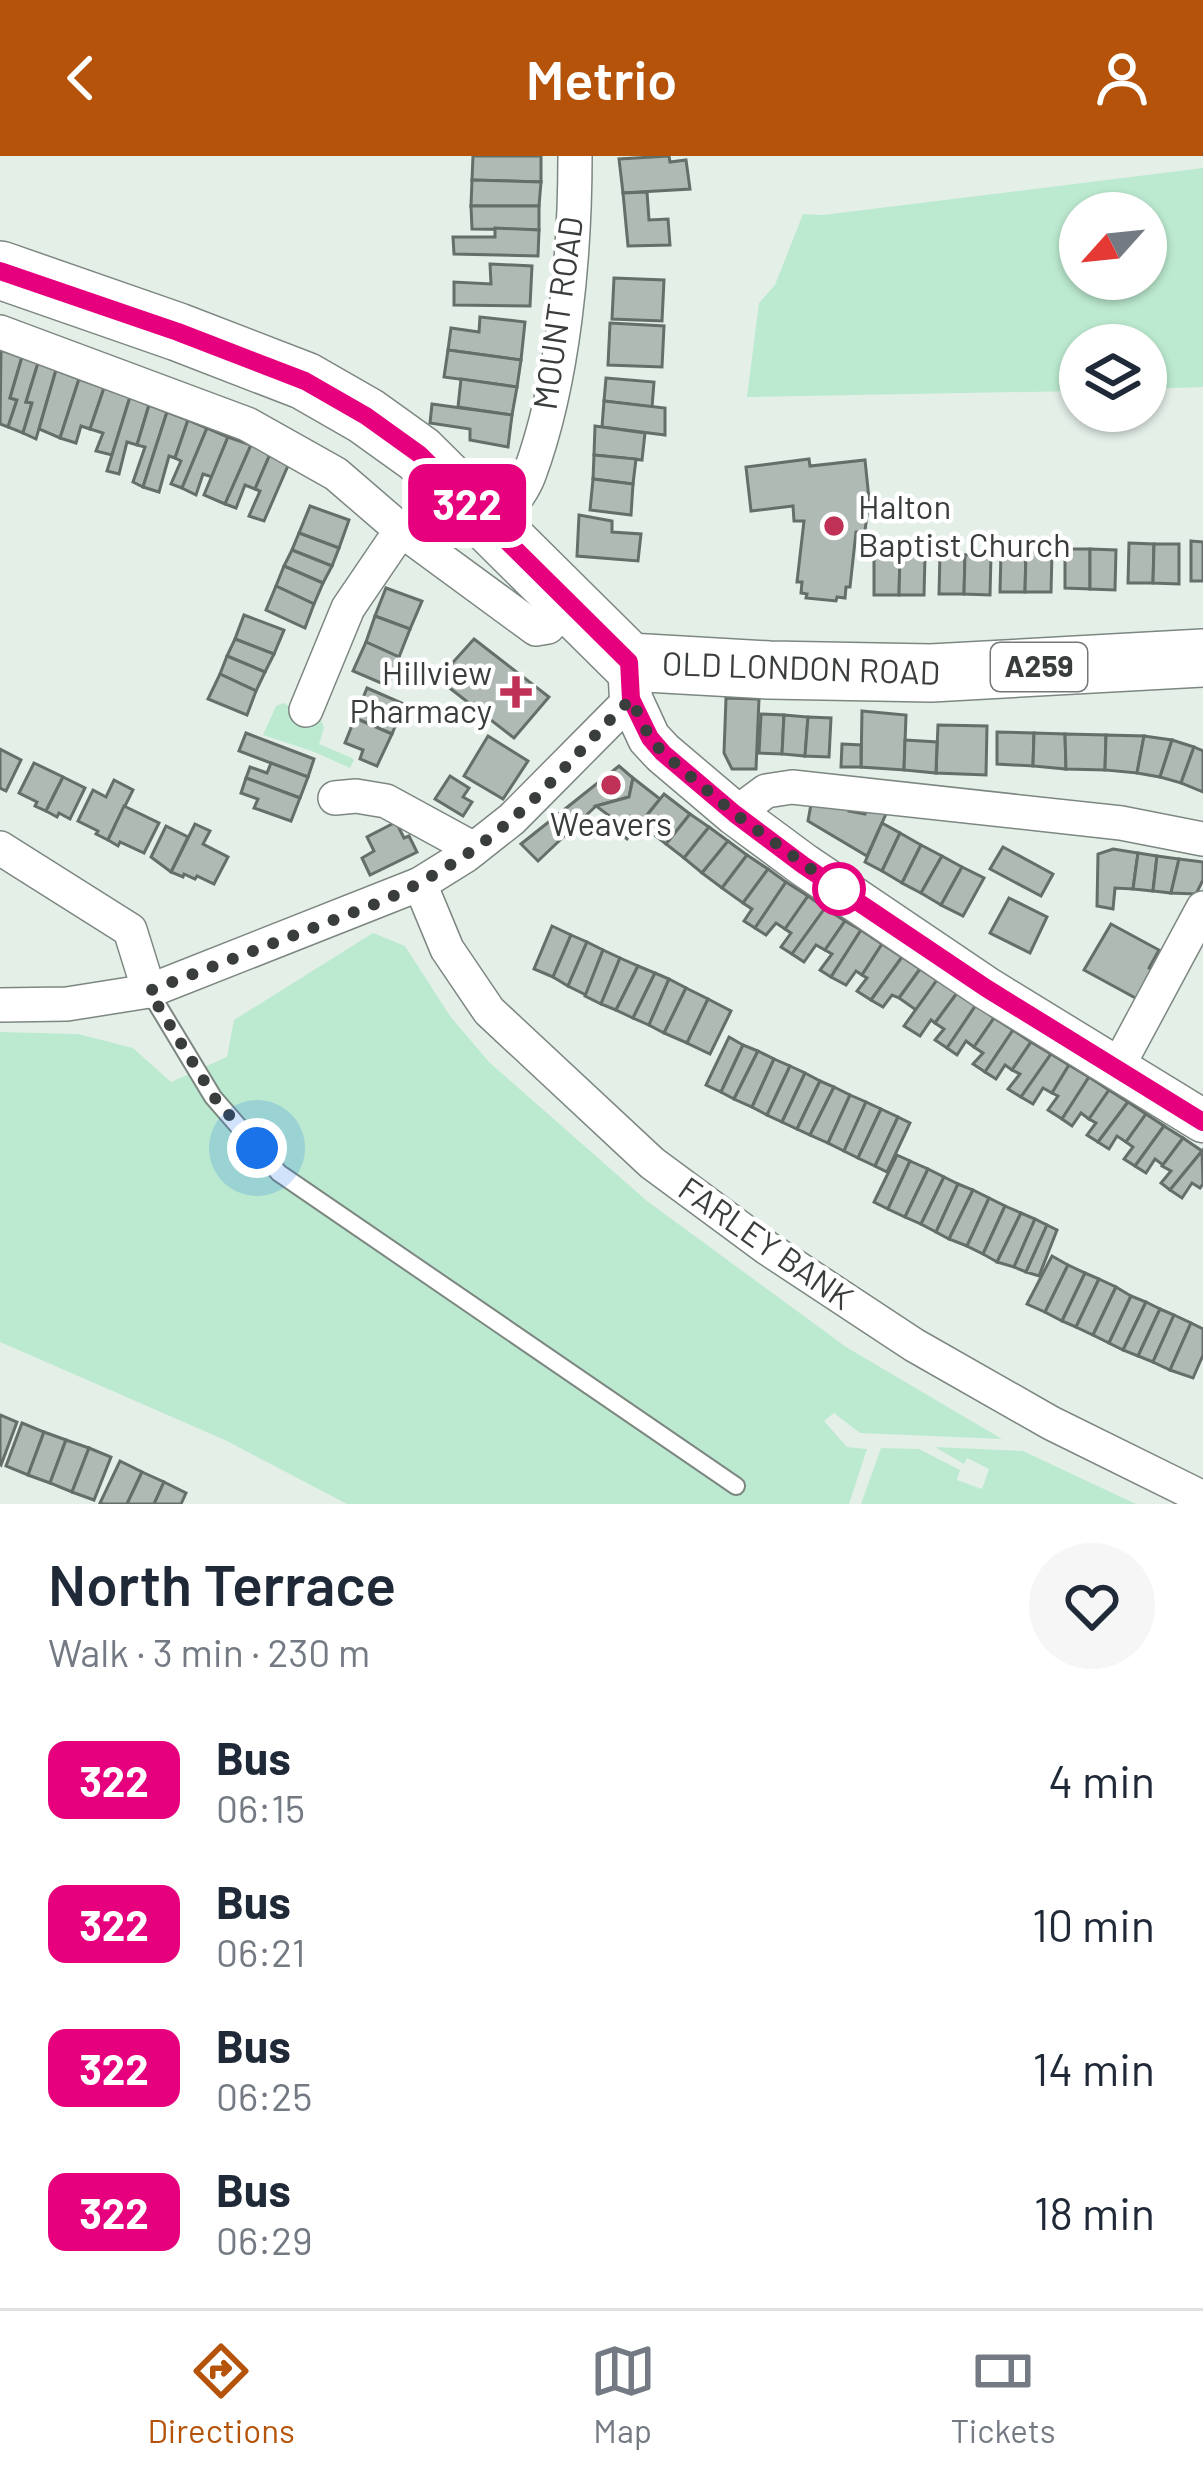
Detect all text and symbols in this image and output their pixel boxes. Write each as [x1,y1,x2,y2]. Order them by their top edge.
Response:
icon: back [48,45,114,111]
icon: person [1089,45,1155,111]
text: Metrio [526,46,677,111]
north arrow [1059,192,1167,300]
map controls [1059,192,1167,432]
street label: MOUNT ROAD [524,214,590,412]
button: layers [1059,324,1167,432]
line badge: 322 [398,464,536,542]
text: 322 [432,478,502,528]
place label: Halton Baptist Church [858,486,1071,564]
marker: Halton Baptist Church [821,513,847,539]
street label: OLD LONDON ROAD [661,642,941,692]
road number: A259 [991,643,1087,691]
place label: Hillview Pharmacy [349,652,492,730]
marker: Hillview Pharmacy [503,679,529,705]
marker: Weavers [598,772,624,798]
place label: Weavers [550,803,672,843]
unlabelled marker [814,864,864,914]
your location [227,1118,287,1178]
street label: FARLEY BANK [672,1167,862,1317]
button: heart [1029,1543,1155,1669]
text: North Terrace [48,1549,396,1617]
text: Walk · 3 min · 230 m [48,1628,370,1675]
text: Bus [216,1730,291,1784]
text: 4 min [1048,1753,1155,1807]
text: 322 [79,1755,149,1805]
text: 06:15 [216,1784,305,1831]
text: Bus [216,1874,291,1928]
text: 10 min [1032,1897,1155,1951]
text: 322 [79,1899,149,1949]
text: 06:21 [216,1928,305,1975]
text: Bus [216,2018,291,2072]
text: 14 min [1033,2041,1155,2095]
text: 322 [79,2043,149,2093]
text: 06:25 [216,2072,312,2119]
text: Bus [216,2162,291,2216]
text: 18 min [1034,2185,1155,2239]
text: 322 [79,2187,149,2237]
text: 06:29 [216,2216,313,2263]
tab: Directions [147,2338,295,2450]
tab: Map [590,2338,656,2450]
tab: Tickets [951,2338,1056,2450]

